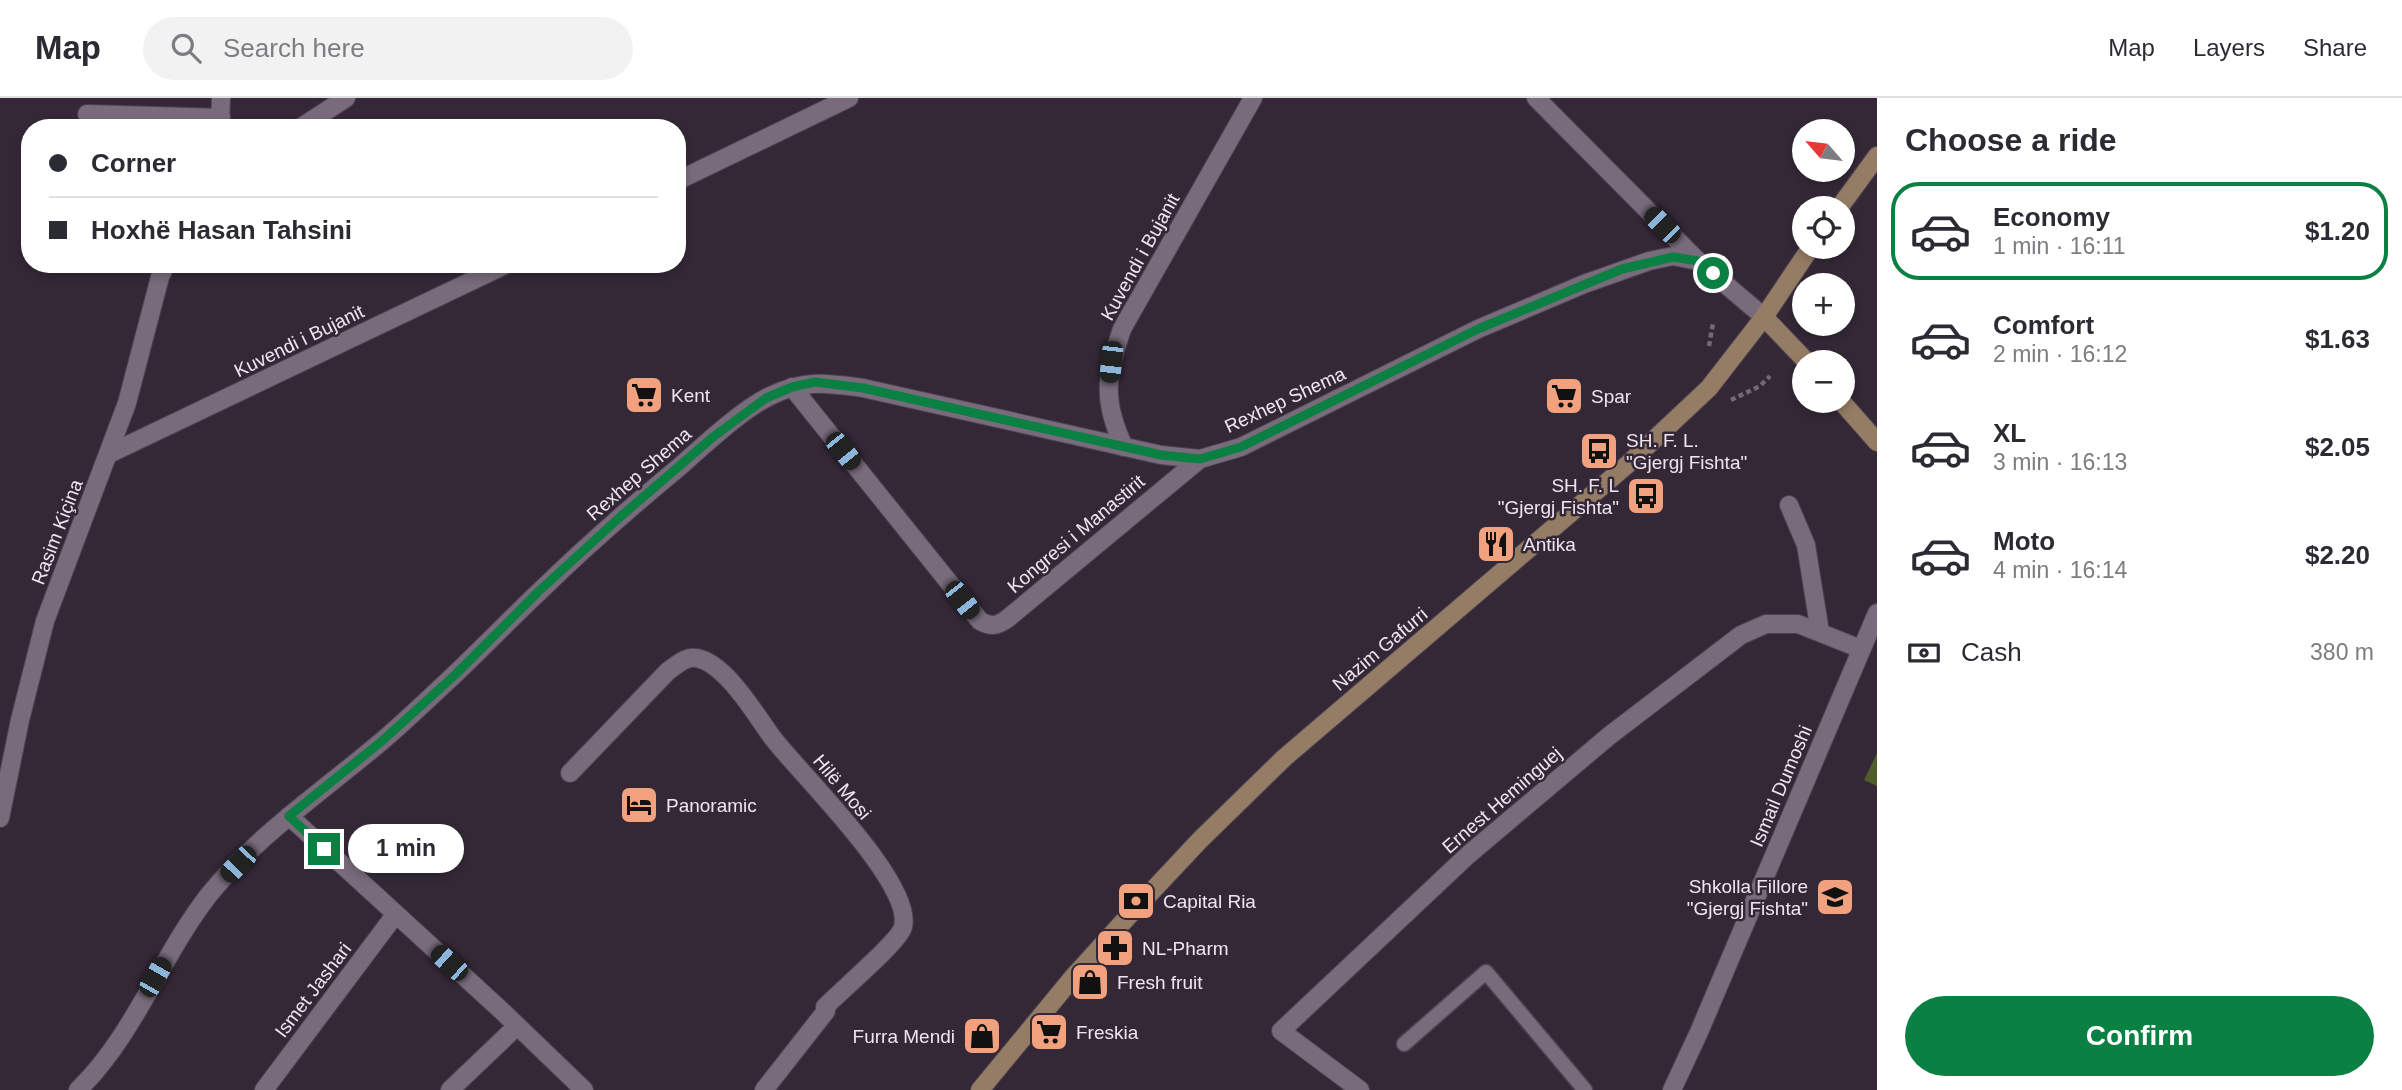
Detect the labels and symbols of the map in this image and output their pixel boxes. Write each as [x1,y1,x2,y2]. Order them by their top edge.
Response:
north arrow [1792,119,1855,182]
street label: Kuvendi i Bujanit [1097,189,1184,324]
car [1640,203,1685,247]
route start [1697,257,1729,289]
street label: Kuvendi i Bujanit [231,300,368,381]
car [1099,340,1124,384]
street label: Rexhep Shema [1221,363,1349,437]
supermarket icon: Kent [623,374,665,416]
supermarket icon: Spar [1543,375,1585,417]
place label: Kent [671,385,711,406]
place label: Spar [1591,386,1632,407]
street label: Rexhep Shema [583,423,696,525]
car [822,428,865,474]
bus stop icon: SH. F. L. "Gjergj Fishta" [1578,430,1620,472]
place label: SH. F. L. "Gjergj Fishta" [1626,430,1747,473]
street label: Kongresi i Manastirit [1003,470,1149,597]
place label: SH. F. L "Gjergj Fishta" [1498,475,1619,518]
bus stop icon: SH. F. L "Gjergj Fishta" [1625,475,1667,517]
street label: Rasim Kiçina [27,476,87,588]
restaurant icon: Antika [1475,523,1517,565]
place label: Antika [1523,534,1576,555]
car [941,577,984,623]
street label: Nazim Gafurri [1328,603,1432,695]
street label: Ismail Dumoshi [1746,722,1816,850]
street label: Ernest Heminguej [1438,743,1566,857]
street label: Hilë Mosi [809,750,875,824]
hotel icon: Panoramic [618,784,660,826]
place label: Panoramic [666,795,757,816]
callout: 1 min [348,824,464,874]
route end [308,833,340,865]
car [216,842,261,886]
place label: Shkolla Fillore "Gjergj Fishta" [1687,876,1808,919]
school or university icon: Shkolla Fillore "Gjergj Fishta" [1814,876,1856,918]
bank icon: Capital Ria [1115,880,1157,922]
place label: Capital Ria [1163,891,1256,912]
pharmacy icon: NL-Pharm [1094,927,1136,969]
place label: NL-Pharm [1142,938,1229,959]
street label: Ismet Jashari [271,939,355,1041]
car [427,941,472,985]
car [136,954,175,1000]
shop icon: Fresh fruit [1069,961,1111,1003]
place label: Fresh fruit [1117,972,1203,993]
supermarket icon: Freskia [1028,1011,1070,1053]
shop icon: Furra Mendi [961,1015,1003,1057]
place label: Freskia [1076,1022,1139,1043]
place label: Furra Mendi [853,1026,955,1047]

